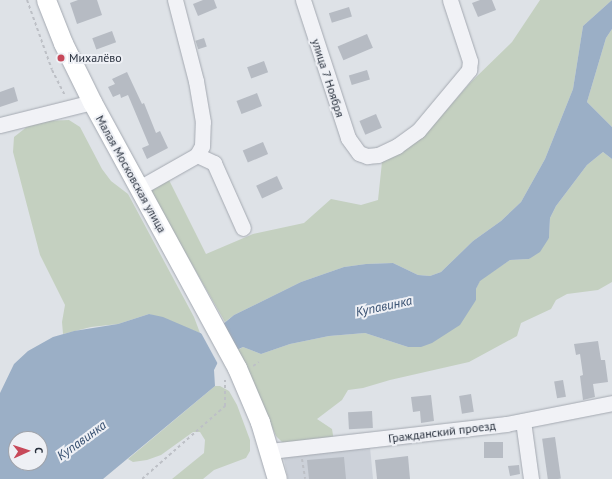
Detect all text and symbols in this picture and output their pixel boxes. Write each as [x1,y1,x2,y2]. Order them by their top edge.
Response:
street label: улица 7 Ноября [308,37,348,119]
place label: Михалёво [69,51,122,65]
marker: Михалёво [56,53,66,63]
street label: Малая Московская улица [93,113,169,235]
water label: Купавинка [354,293,414,321]
water label: Купавинка [54,418,110,464]
street label: Гражданский проезд [387,418,497,446]
north arrow [8,431,48,471]
text: С [32,447,46,454]

